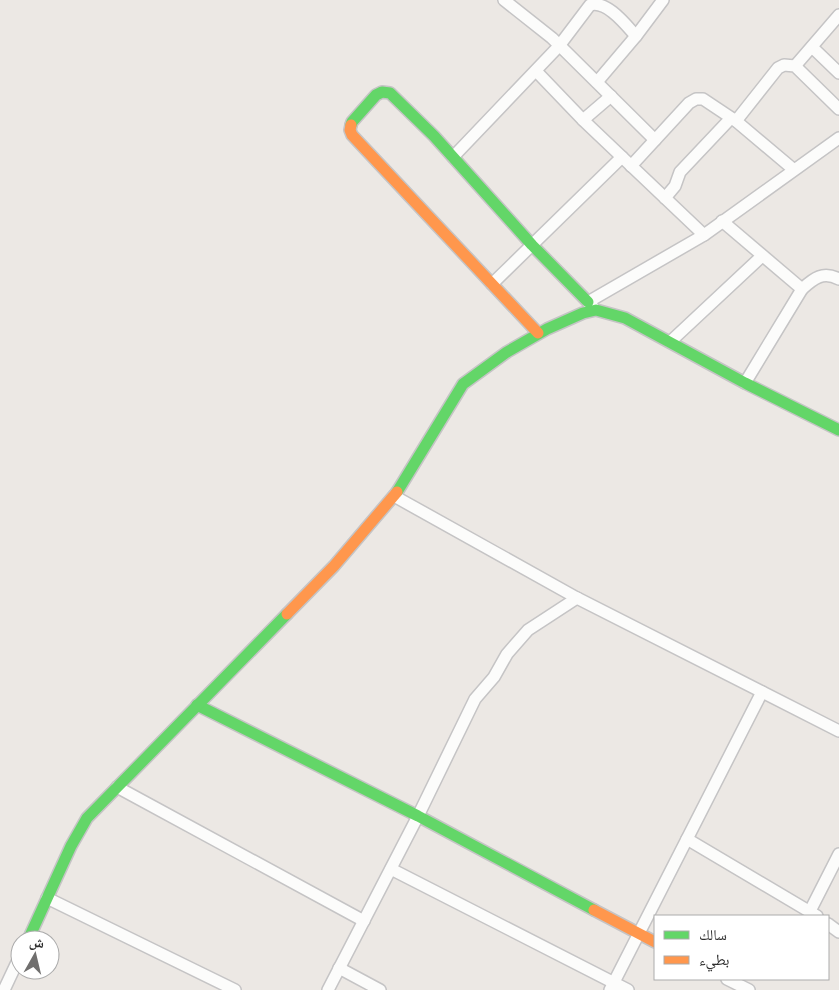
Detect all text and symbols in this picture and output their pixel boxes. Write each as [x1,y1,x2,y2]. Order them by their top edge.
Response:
legend [654,915,829,980]
text: سالك [699,925,727,943]
north arrow [10,930,60,980]
text: ش [28,932,46,952]
text: بطيء [699,950,729,972]

